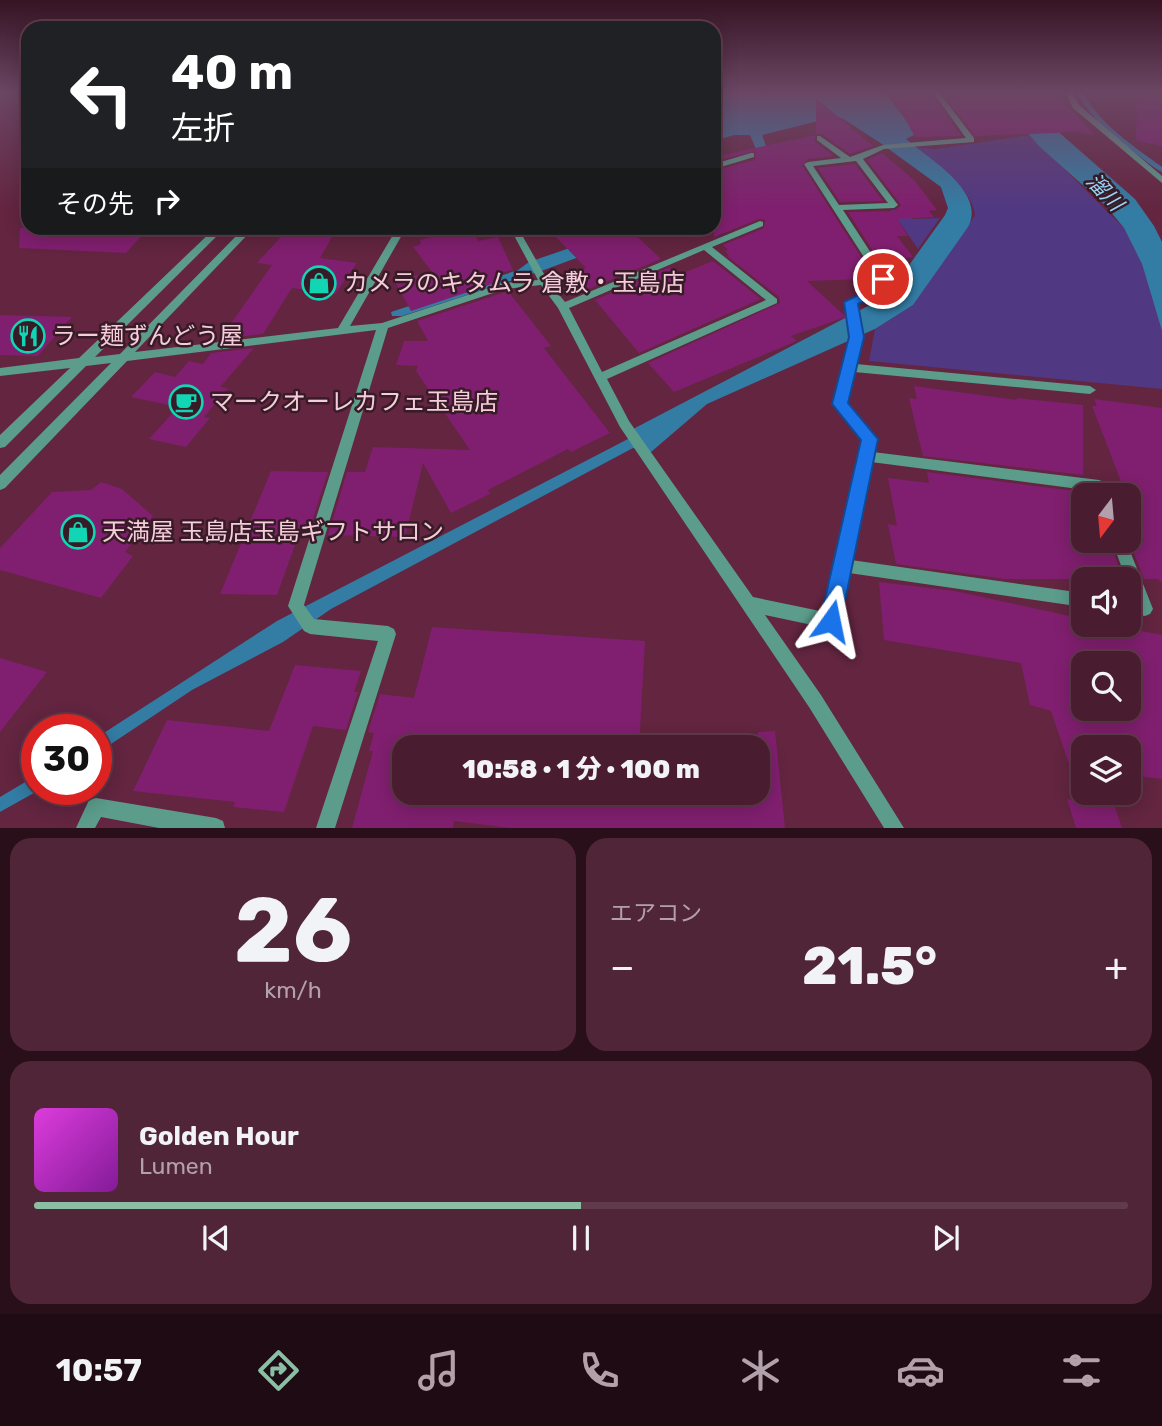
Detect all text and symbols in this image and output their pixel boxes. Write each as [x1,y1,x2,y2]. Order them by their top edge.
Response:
text: 40 m [171,43,293,101]
icon: left [56,49,147,140]
text: 左折 [171,109,235,147]
water label: 溜川 [1082,168,1130,217]
icon: right [148,182,186,220]
text: その先 [56,189,134,220]
pin [853,249,913,309]
icon: arrive [864,260,902,298]
shop icon: カメラのキタムラ 倉敷・玉島店 [300,264,338,302]
place label: カメラのキタムラ 倉敷・玉島店 [344,269,685,297]
restaurant icon: ラー麺ずんどう屋 [9,317,47,355]
place label: ラー麺ずんどう屋 [52,322,243,350]
cafe icon: マークオーレカフェ玉島店 [167,383,205,421]
place label: マークオーレカフェ玉島店 [210,388,498,416]
north arrow [1071,483,1141,553]
map controls [1071,483,1141,805]
shop icon: 天満屋 玉島店玉島ギフトサロン [59,513,97,551]
place label: 天満屋 玉島店玉島ギフトサロン [102,518,444,546]
button: sound [1071,567,1141,637]
position arrow [794,584,868,658]
button: search [1071,651,1141,721]
speed limit sign: 30 [21,714,112,805]
button: layers [1071,735,1141,805]
text: 10:58 · 1 分 · 100 m [462,754,700,785]
text: 26 [234,876,352,984]
text: エアコン [610,899,702,927]
text: 21.5° [802,935,937,997]
text: − [610,944,635,990]
text: + [1104,944,1128,990]
text: km/h [264,976,322,1004]
text: Golden Hour [139,1121,299,1152]
text: Lumen [139,1152,213,1180]
icon: previous [197,1219,235,1257]
icon: pause [562,1219,600,1257]
icon: next [927,1219,965,1257]
icon: directions [254,1346,303,1395]
icon: music [414,1346,463,1395]
icon: phone [575,1346,624,1395]
icon: climate [736,1346,785,1395]
icon: car [896,1346,945,1395]
icon: filters [1057,1346,1106,1395]
text: 10:57 [56,1351,142,1389]

